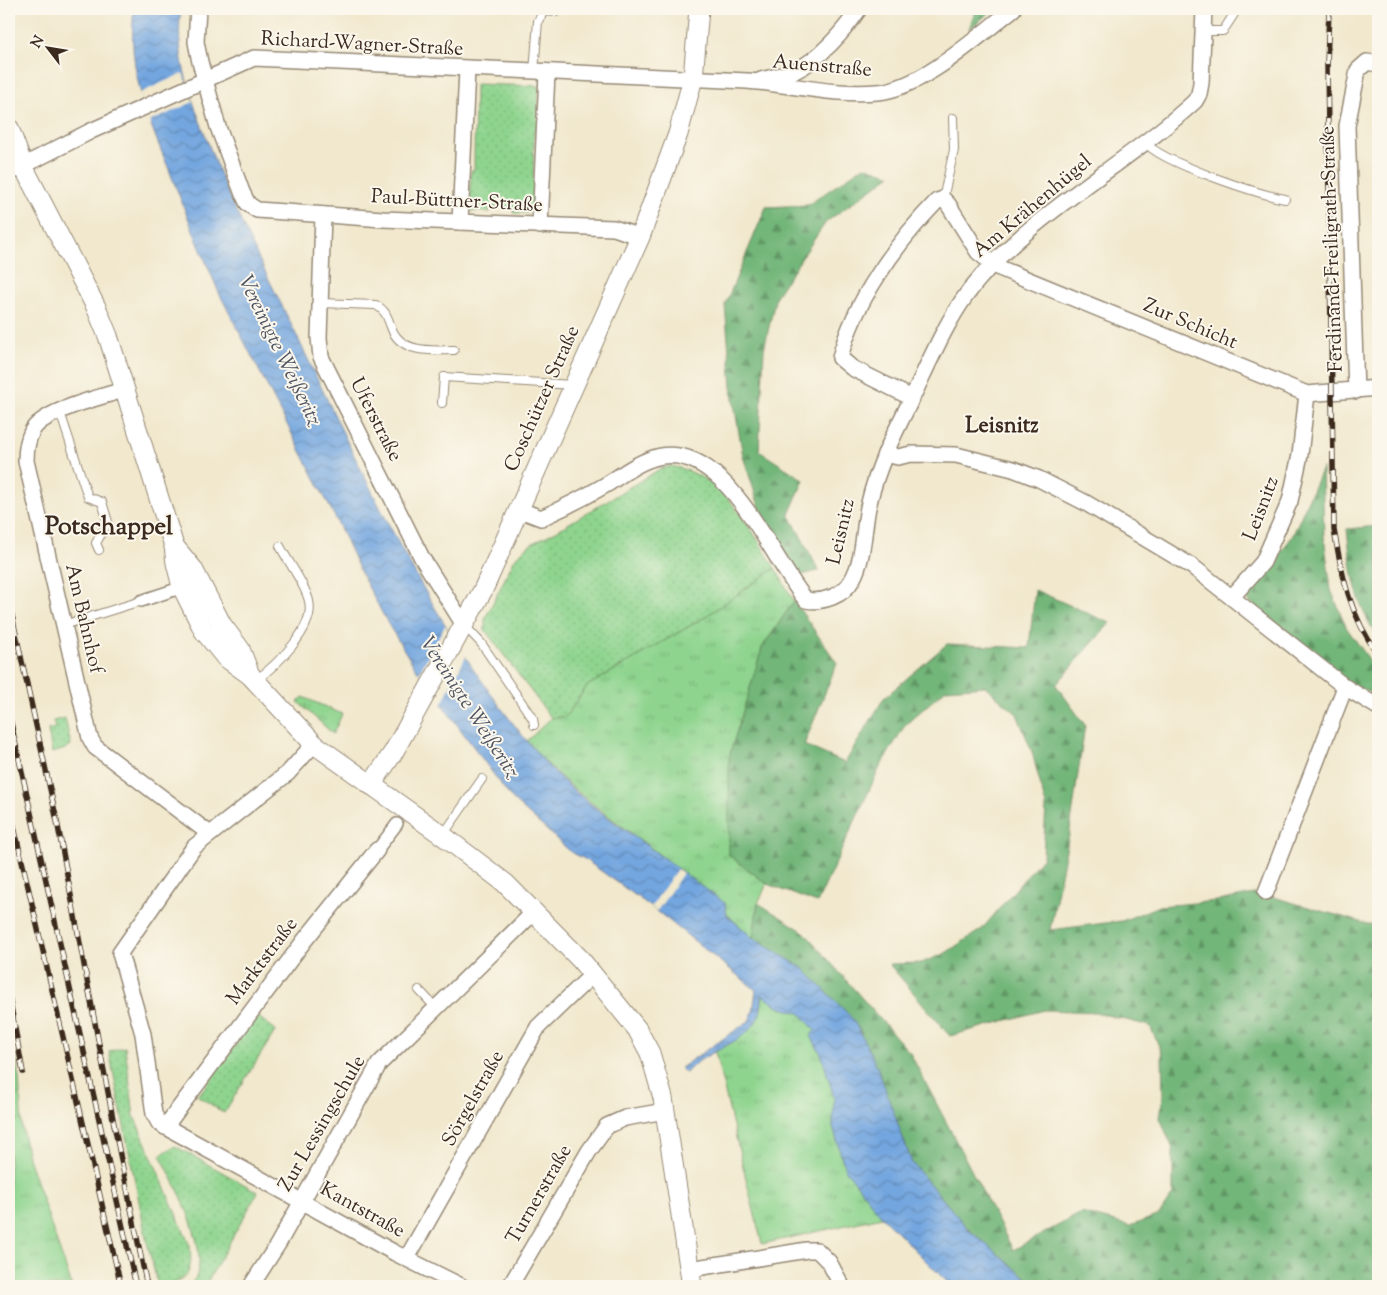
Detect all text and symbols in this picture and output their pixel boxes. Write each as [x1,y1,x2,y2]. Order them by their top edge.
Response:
north arrow [22,22,72,72]
street label: Richard-Wagner-Straße [260,25,464,65]
text: N [27,32,50,52]
street label: Auenstraße [771,48,873,86]
street label: Ferdinand-Freiligrath-Straße [1314,125,1352,373]
street label: Am Krähenhügel [967,148,1099,266]
street label: Paul-Büttner-Straße [370,183,544,221]
water label: Vereinigte Weißeritz [229,270,329,432]
street label: Zur Schicht [1138,292,1242,358]
street label: Coschützer Straße [498,321,588,477]
street label: Uferstraße [341,373,409,467]
district label: Leisnitz [965,411,1039,443]
street label: Leisnitz [1237,473,1287,545]
street label: Leisnitz [820,496,864,568]
district label: Potschappel [45,510,173,546]
street label: Am Bahnhof [56,561,110,678]
water label: Vereinigte Weißeritz [412,631,527,786]
street label: Marktstraße [220,912,306,1012]
street label: Sörgelstraße [436,1046,512,1152]
street label: Zur Lessingschule [272,1050,374,1198]
street label: Turnerstraße [500,1140,580,1250]
street label: Kantstraße [314,1176,410,1246]

